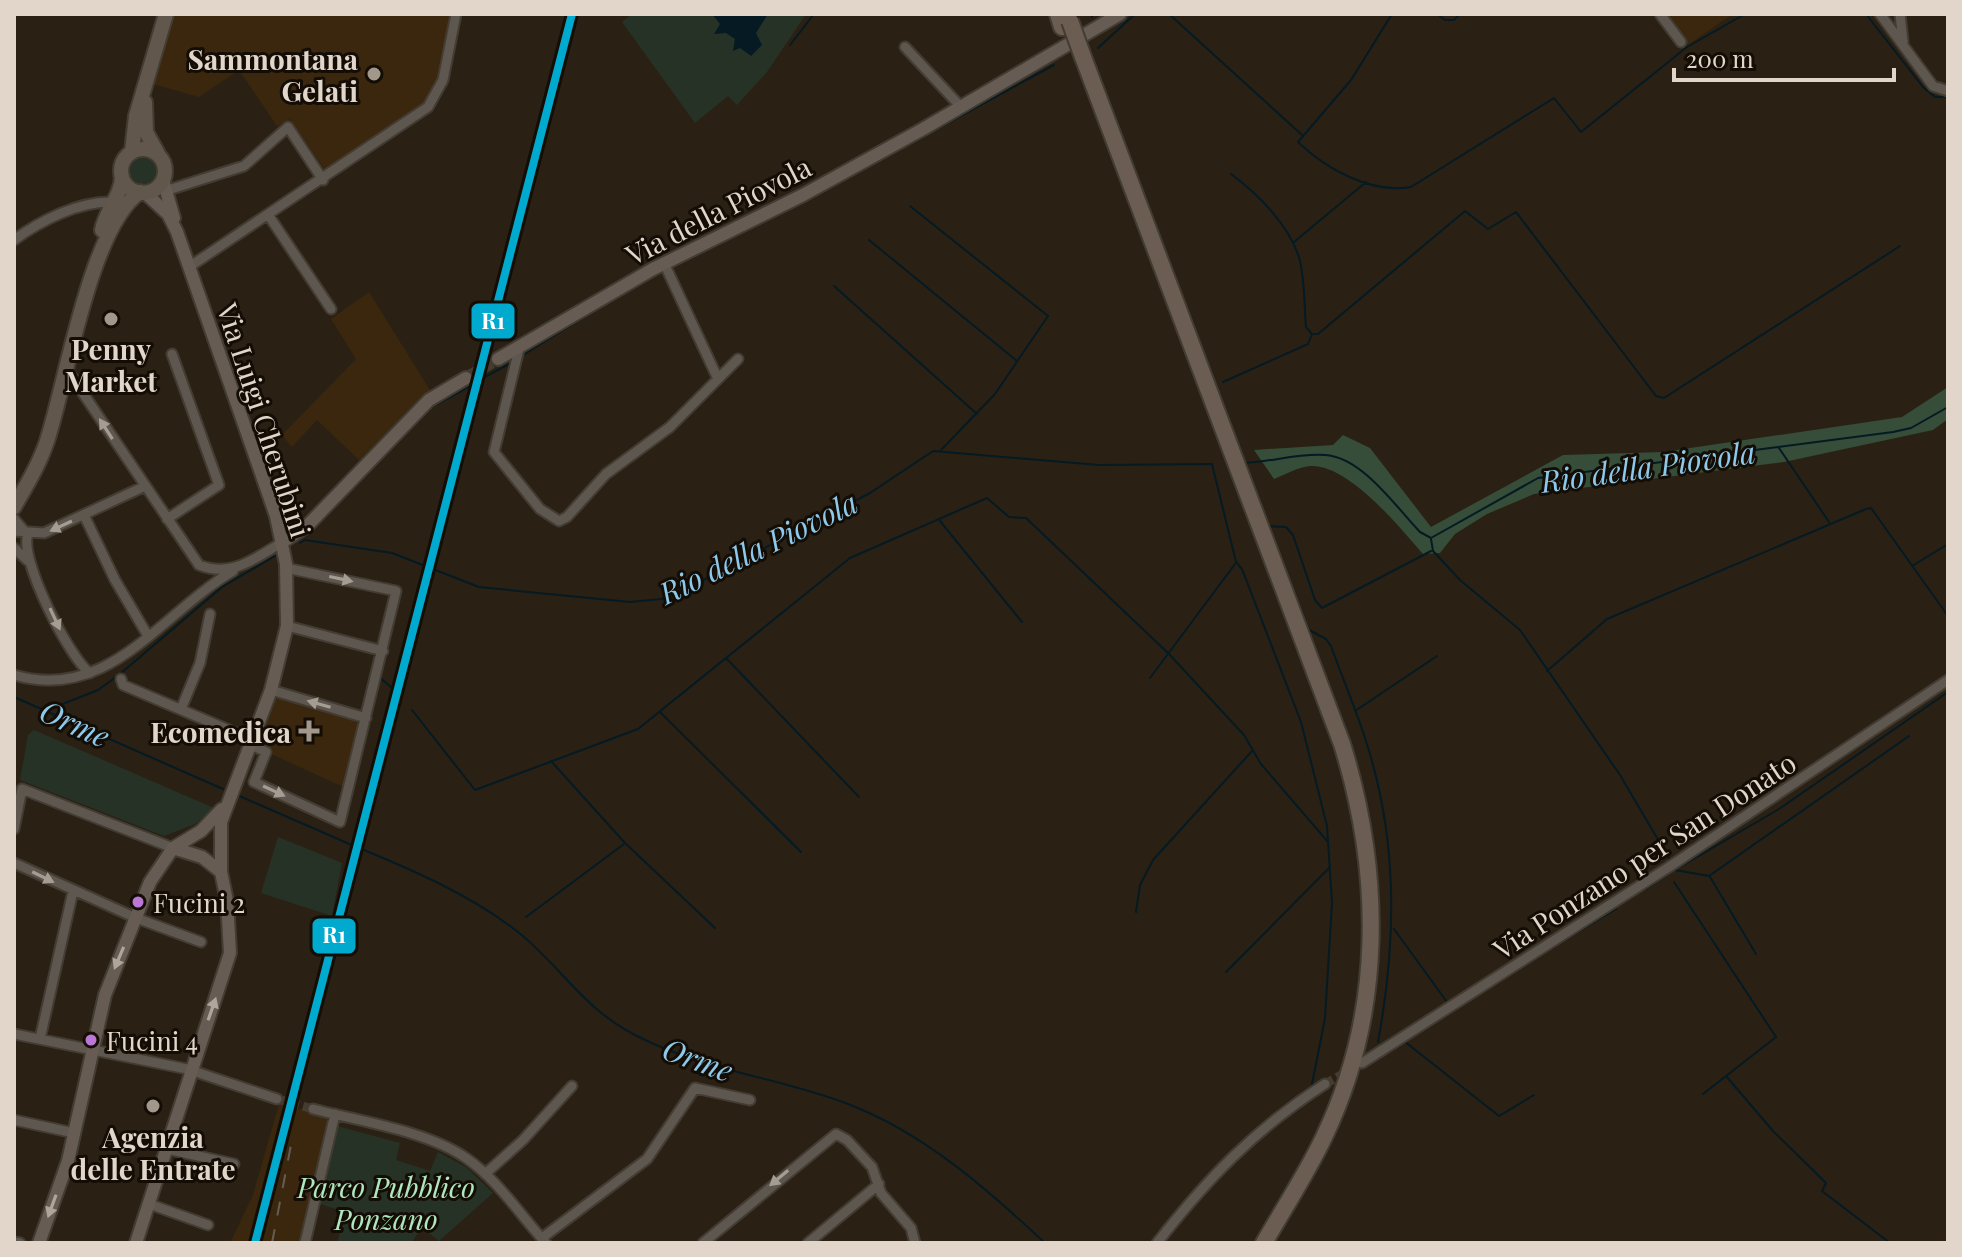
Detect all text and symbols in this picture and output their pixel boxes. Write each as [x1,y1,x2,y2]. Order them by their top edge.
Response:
scale bar [1674,32,1894,82]
place label: Sammontana Gelati [187,40,358,109]
text: 200 m [1686,42,1754,74]
marker: Sammontana Gelati [365,65,383,83]
street label: Via della Piovola [618,147,817,273]
street label: Via Luigi Cherubini [209,297,320,542]
line badge: R1 [470,302,516,340]
text: R1 [481,305,505,335]
marker: Penny Market [102,310,120,328]
place label: Penny Market [65,330,157,399]
one-way arrow [98,418,113,439]
water label: Rio della Piovola [1537,431,1758,501]
water label: Rio della Piovola [651,482,864,613]
one-way arrow [49,519,72,532]
one-way arrow [329,573,354,586]
one-way arrow [48,608,62,631]
water label: Orme [34,690,116,756]
one-way arrow [306,697,330,710]
place label: Ecomedica [150,713,291,750]
marker: Ecomedica [298,720,320,742]
street label: Via Ponzano per San Donato [1485,743,1802,967]
one-way arrow [263,784,286,798]
one-way arrow [32,870,55,884]
place label: Fucini 2 [153,885,245,920]
marker: Fucini 2 [130,894,146,910]
line badge: R1 [311,917,357,955]
text: R1 [322,919,346,949]
one-way arrow [113,946,126,970]
one-way arrow [207,997,219,1021]
place label: Fucini 4 [106,1023,198,1058]
water label: Orme [657,1028,739,1090]
marker: Fucini 4 [83,1032,99,1048]
marker: Agenzia delle Entrate [144,1097,162,1115]
place label: Agenzia delle Entrate [70,1118,236,1187]
park label: Parco Pubblico Ponzano [296,1168,475,1237]
one-way arrow [770,1169,790,1186]
one-way arrow [45,1194,58,1218]

